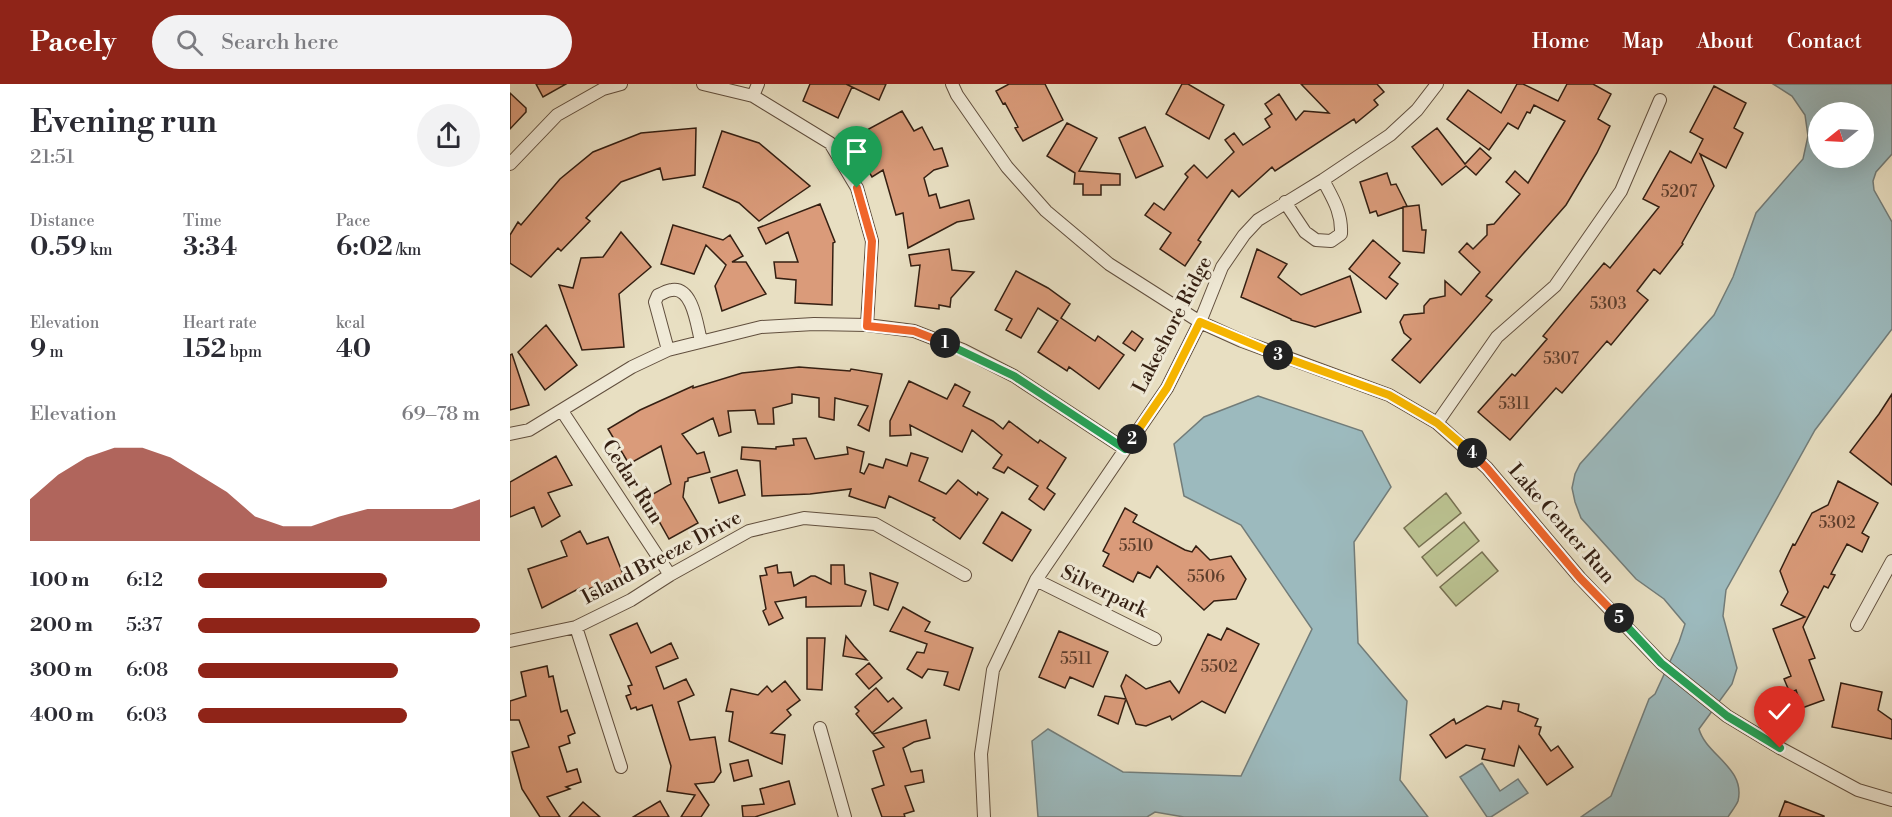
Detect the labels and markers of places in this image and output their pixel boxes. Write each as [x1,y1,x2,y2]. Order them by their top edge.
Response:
pin [831,126,882,188]
pin: 1 [930,328,960,358]
pin: 3 [1263,340,1293,370]
pin: 2 [1117,424,1147,454]
pin: 4 [1457,438,1487,468]
pin: 5 [1604,603,1634,633]
pin [1754,686,1805,748]

